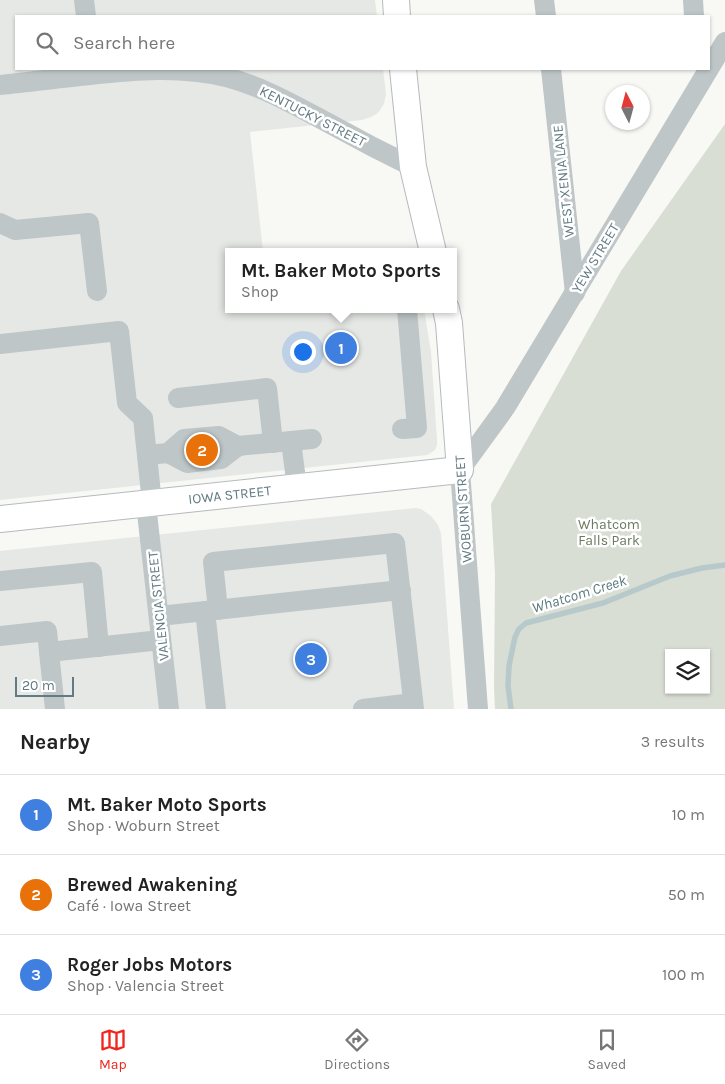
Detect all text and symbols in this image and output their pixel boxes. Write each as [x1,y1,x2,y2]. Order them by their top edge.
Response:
search box [15,15,710,70]
icon: search [33,29,61,57]
text: Search here [73,32,175,54]
street label: KENTUCKY STREET [257,82,369,151]
north arrow [605,85,650,130]
street label: WEST XENIA LANE [549,124,578,238]
street label: YEW STREET [568,220,623,296]
popup [225,248,457,313]
text: Mt. Baker Moto Sports [241,260,441,282]
text: Shop [241,282,279,301]
pin: 1 [325,329,357,367]
your location [290,339,316,365]
pin: 2 [186,431,218,469]
street label: WOBURN STREET [451,455,476,563]
street label: IOWA STREET [187,482,272,508]
park label: Whatcom Falls Park [578,516,640,549]
street label: VALENCIA STREET [144,550,173,662]
water label: Whatcom Creek [530,571,629,617]
pin: 3 [295,640,327,678]
map controls [665,649,710,694]
button: layers [665,649,710,694]
scale bar [15,674,74,697]
text: 20 m [22,677,55,694]
text: Nearby [20,730,90,754]
text: 3 results [641,732,705,751]
text: Mt. Baker Moto Sports [67,794,267,816]
text: 1 [33,805,39,824]
text: 10 m [671,805,705,824]
text: Shop · Woburn Street [67,816,220,835]
text: Brewed Awakening [67,874,237,896]
text: 2 [31,885,41,904]
text: 50 m [668,885,705,904]
text: Café · Iowa Street [67,896,191,915]
text: Roger Jobs Motors [67,954,232,976]
text: 3 [31,965,41,984]
text: 100 m [662,965,705,984]
text: Shop · Valencia Street [67,976,224,995]
tab: Map [99,1026,127,1073]
tab: Directions [324,1026,390,1073]
tab: Saved [588,1026,626,1073]

